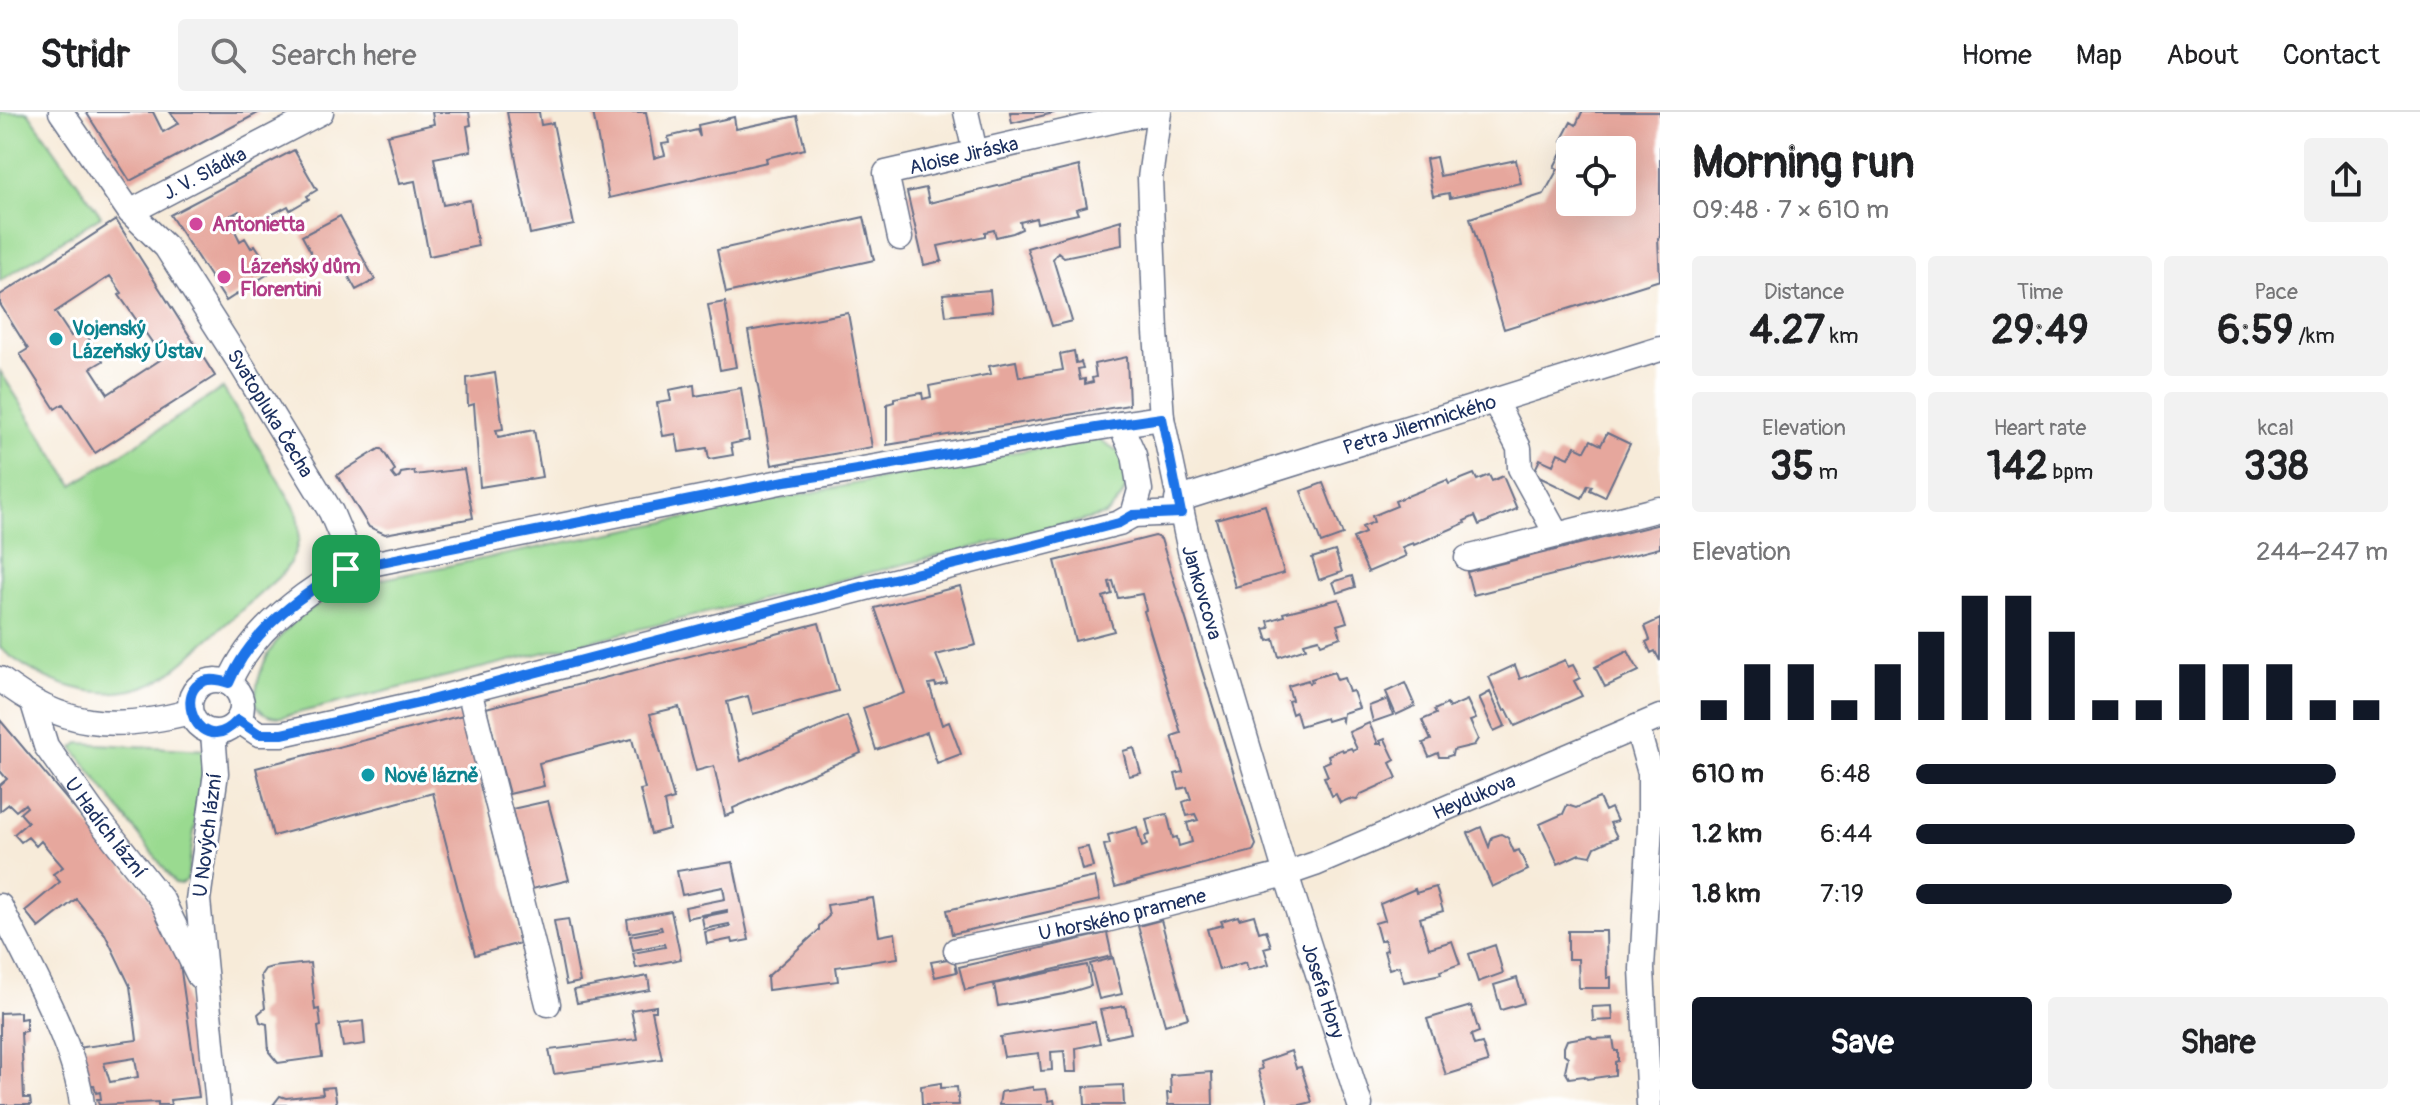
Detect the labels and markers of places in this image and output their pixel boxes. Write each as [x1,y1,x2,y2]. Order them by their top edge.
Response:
place label: Antonietta [212,212,305,237]
marker: Antonietta [187,215,205,233]
place label: Lázeňský dům Florentini [240,254,361,302]
marker: Lázeňský dům Florentini [215,268,233,286]
place label: Vojenský Lázeňský Ústav [72,316,203,364]
marker: Vojenský Lázeňský Ústav [47,330,65,348]
pin [312,535,380,603]
place label: Nové lázně [384,763,479,788]
marker: Nové lázně [359,766,377,784]

